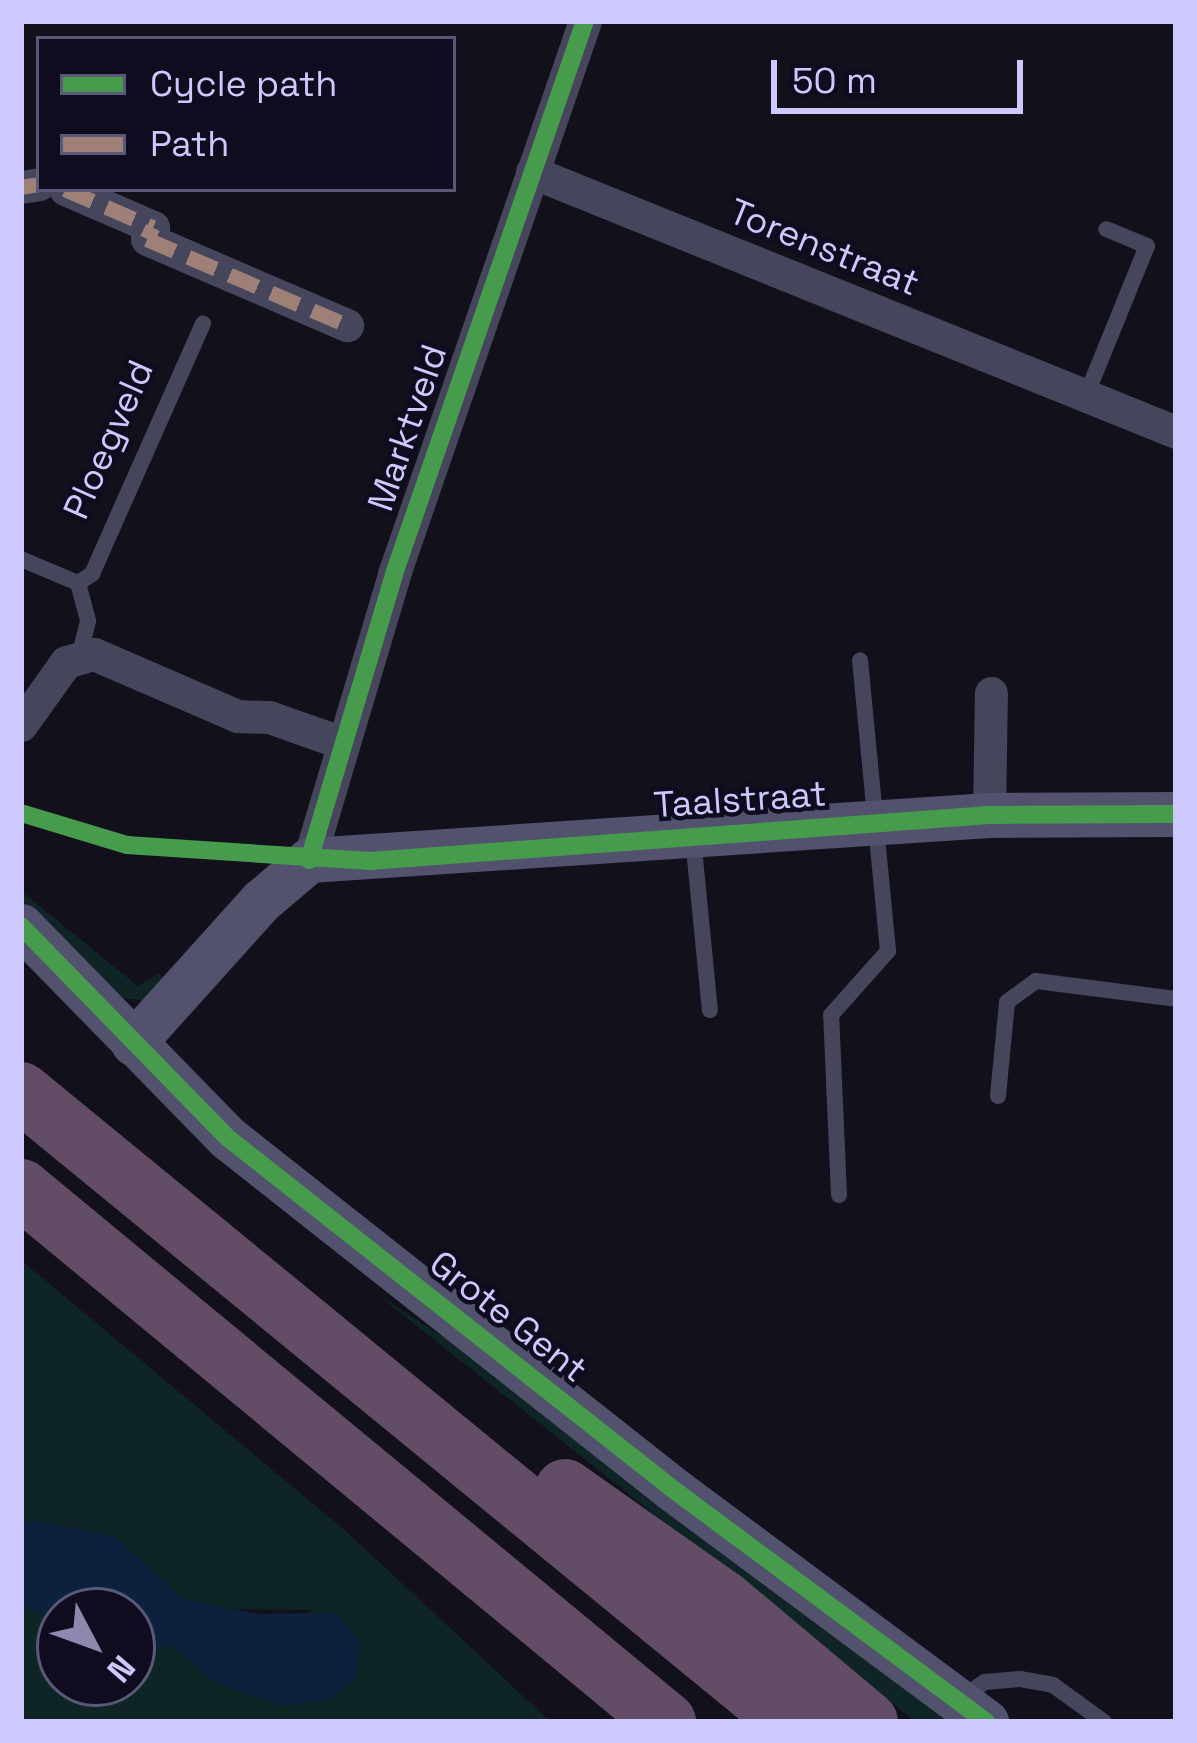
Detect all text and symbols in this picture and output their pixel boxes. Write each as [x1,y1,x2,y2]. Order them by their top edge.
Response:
legend [36,36,456,192]
scale bar [777,36,1029,110]
text: 50 m [792,58,877,104]
text: Cycle path [150,61,337,107]
text: Path [150,121,229,167]
street label: Torenstraat [723,190,925,306]
street label: Marktveld [359,339,457,517]
street label: Ploegveld [55,354,163,526]
street label: Taalstraat [652,772,828,828]
street label: Grote Gent [421,1242,595,1392]
north arrow [36,1587,156,1707]
text: N [98,1647,144,1691]

